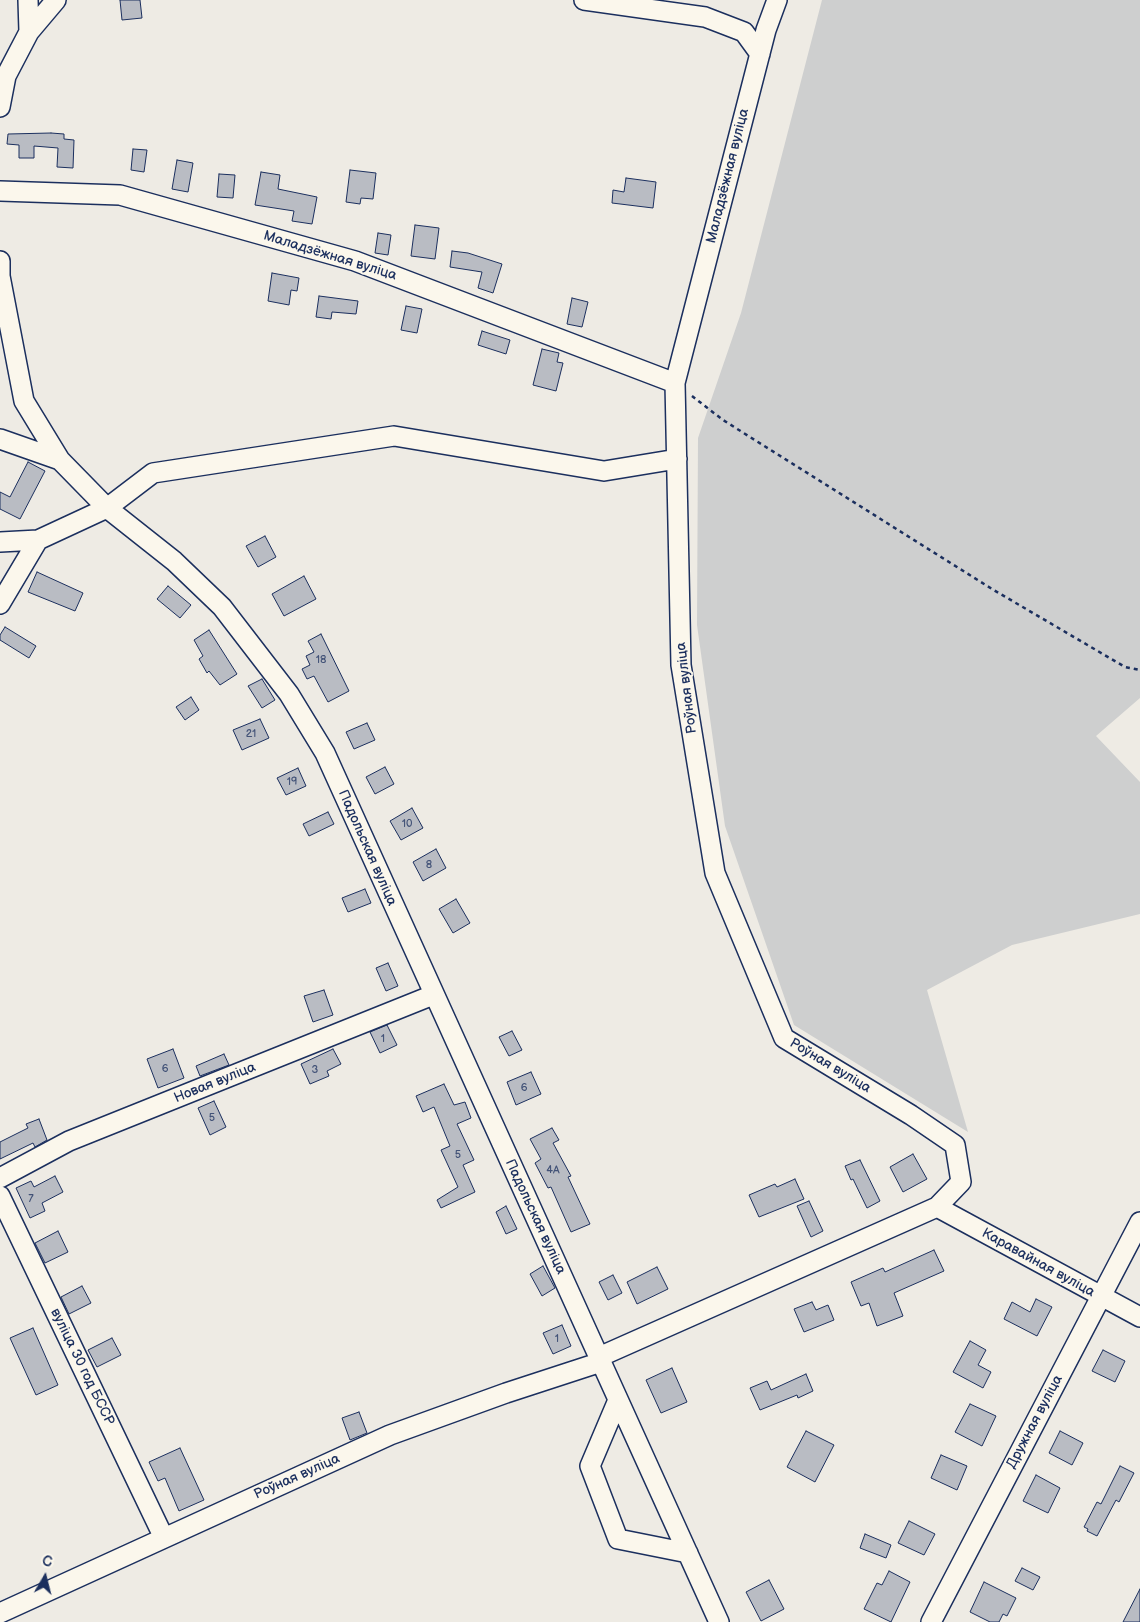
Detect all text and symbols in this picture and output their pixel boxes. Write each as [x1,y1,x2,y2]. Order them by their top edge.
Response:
street label: Маладзёжная вуліца [703,107,753,245]
street label: Маладзёжная вуліца [261,228,399,284]
street label: Роўная вуліца [673,641,701,735]
house number: 18 [316,653,326,667]
house number: 21 [246,727,256,741]
house number: 19 [287,775,297,789]
street label: Падольская вуліца [334,788,400,908]
house number: 10 [402,817,412,831]
house number: 8 [426,858,432,872]
house number: 1 [381,1032,385,1046]
street label: Роўная вуліца [786,1035,874,1097]
street label: Новая вуліца [172,1059,258,1107]
house number: 6 [162,1062,168,1076]
house number: 3 [312,1063,318,1077]
house number: 6 [521,1081,527,1095]
house number: 5 [209,1111,215,1125]
house number: 5 [455,1148,461,1162]
street label: Падольская вуліца [501,1157,569,1277]
house number: 4А [546,1163,560,1177]
house number: 7 [28,1192,34,1206]
street label: Каравайная вуліца [979,1225,1097,1301]
street label: вуліца 30 год БССР [46,1306,118,1428]
house number: 1 [555,1332,559,1346]
street label: Дружная вуліца [1003,1372,1067,1472]
street label: Роўная вуліца [252,1451,342,1503]
north arrow [20,1552,70,1602]
text: С [41,1553,53,1571]

